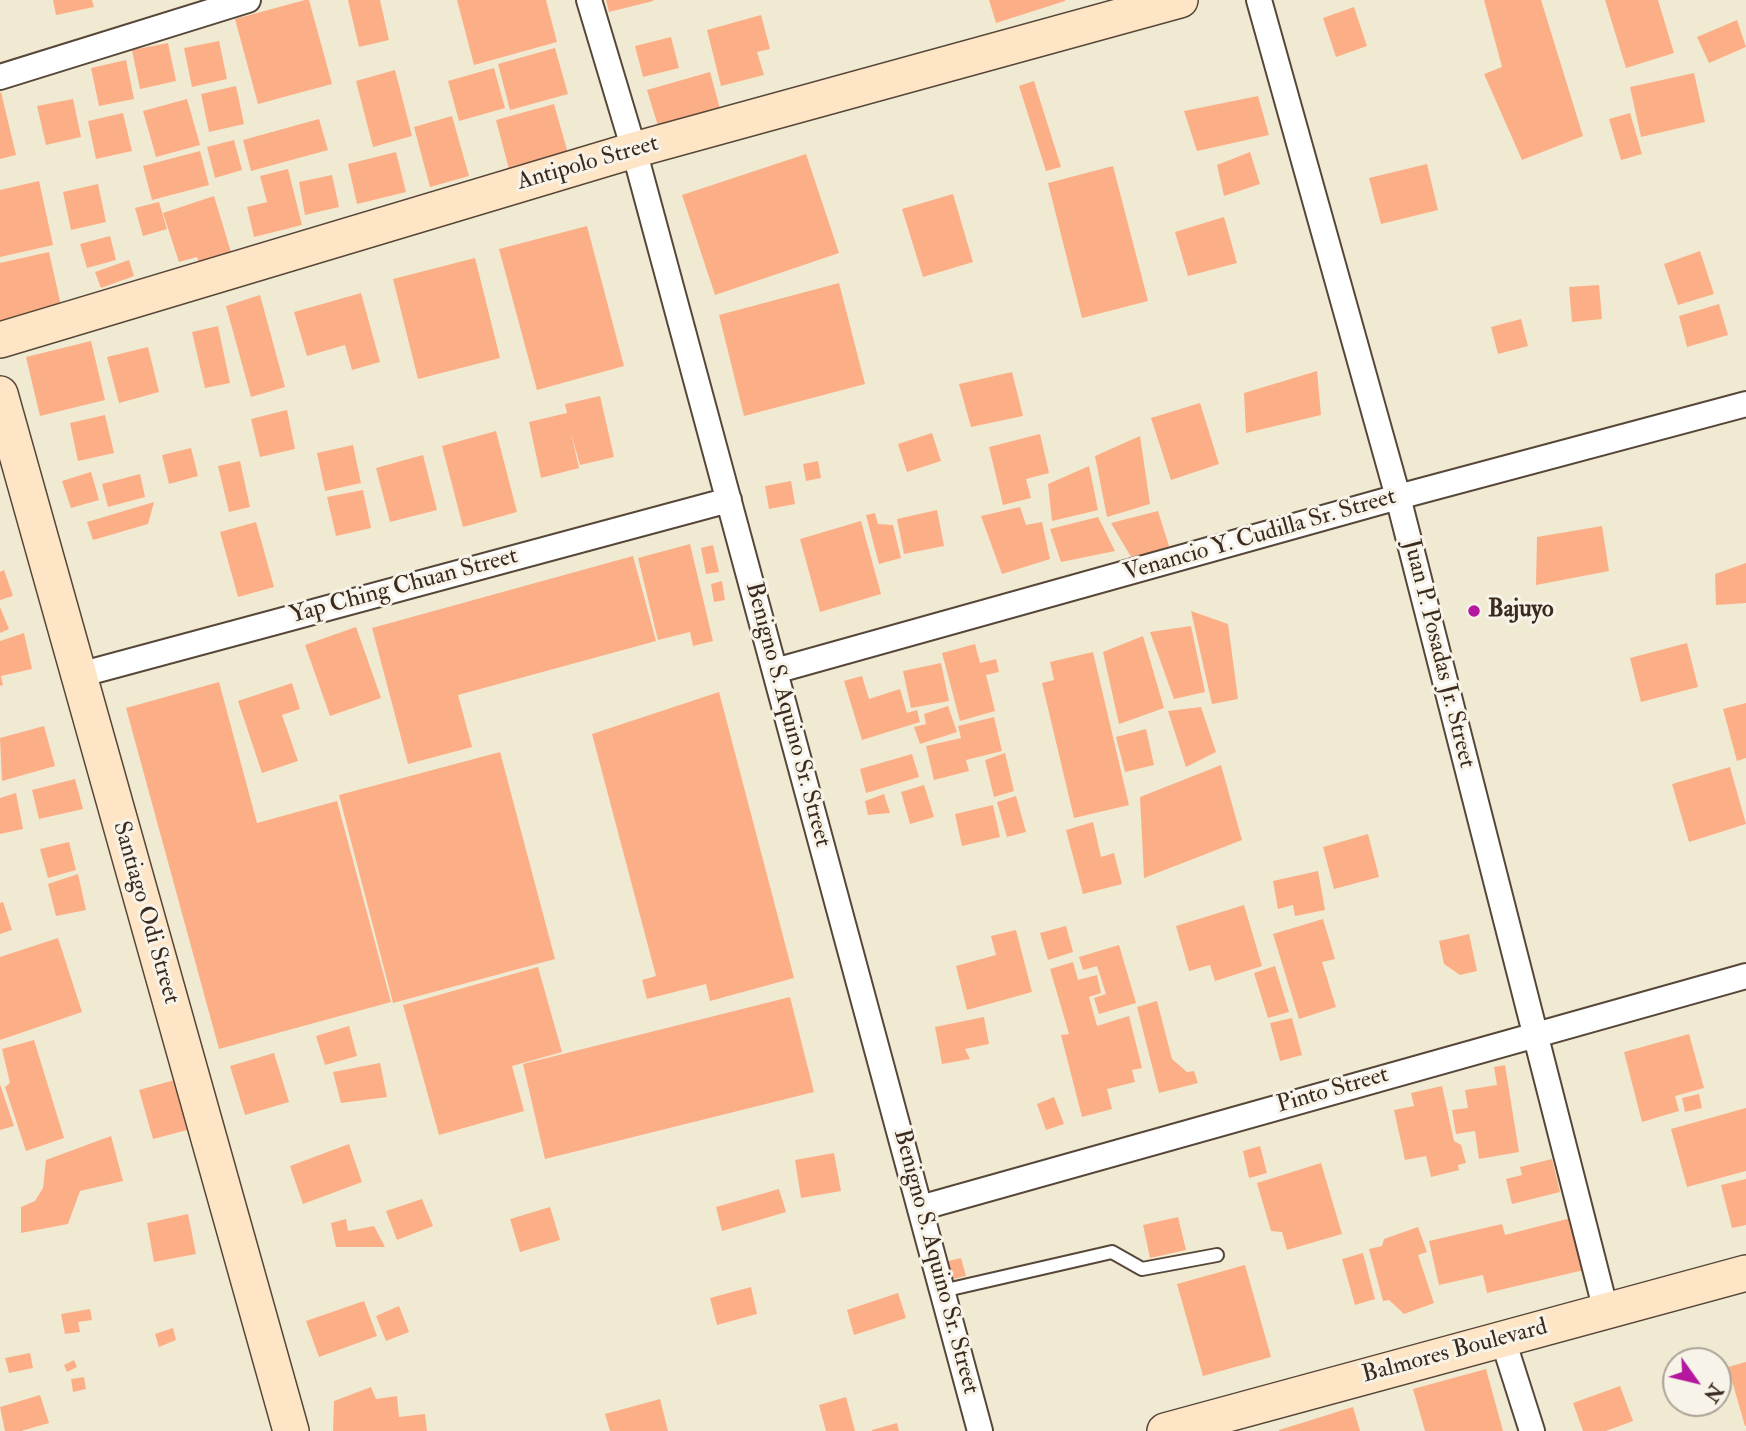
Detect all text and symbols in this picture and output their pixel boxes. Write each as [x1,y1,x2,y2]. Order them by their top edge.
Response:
street label: Antipolo Street [514,130,662,198]
street label: Venancio Y. Cudilla Sr. Street [1121,483,1399,589]
street label: Juan P. Posadas Jr. Street [1396,537,1480,771]
street label: Yap Ching Chuan Street [287,543,521,631]
street label: Benigno S. Aquino Sr. Street [738,579,836,851]
place label: Bajuyo [1488,597,1554,625]
marker: Bajuyo [1466,603,1482,619]
street label: Santiago Odi Street [105,818,185,1008]
street label: Pinto Street [1274,1061,1392,1121]
street label: Benigno S. Aquino Sr. Street [886,1126,984,1398]
street label: Balmores Boulevard [1359,1313,1551,1391]
north arrow [1662,1347,1732,1417]
text: N [1698,1379,1727,1406]

